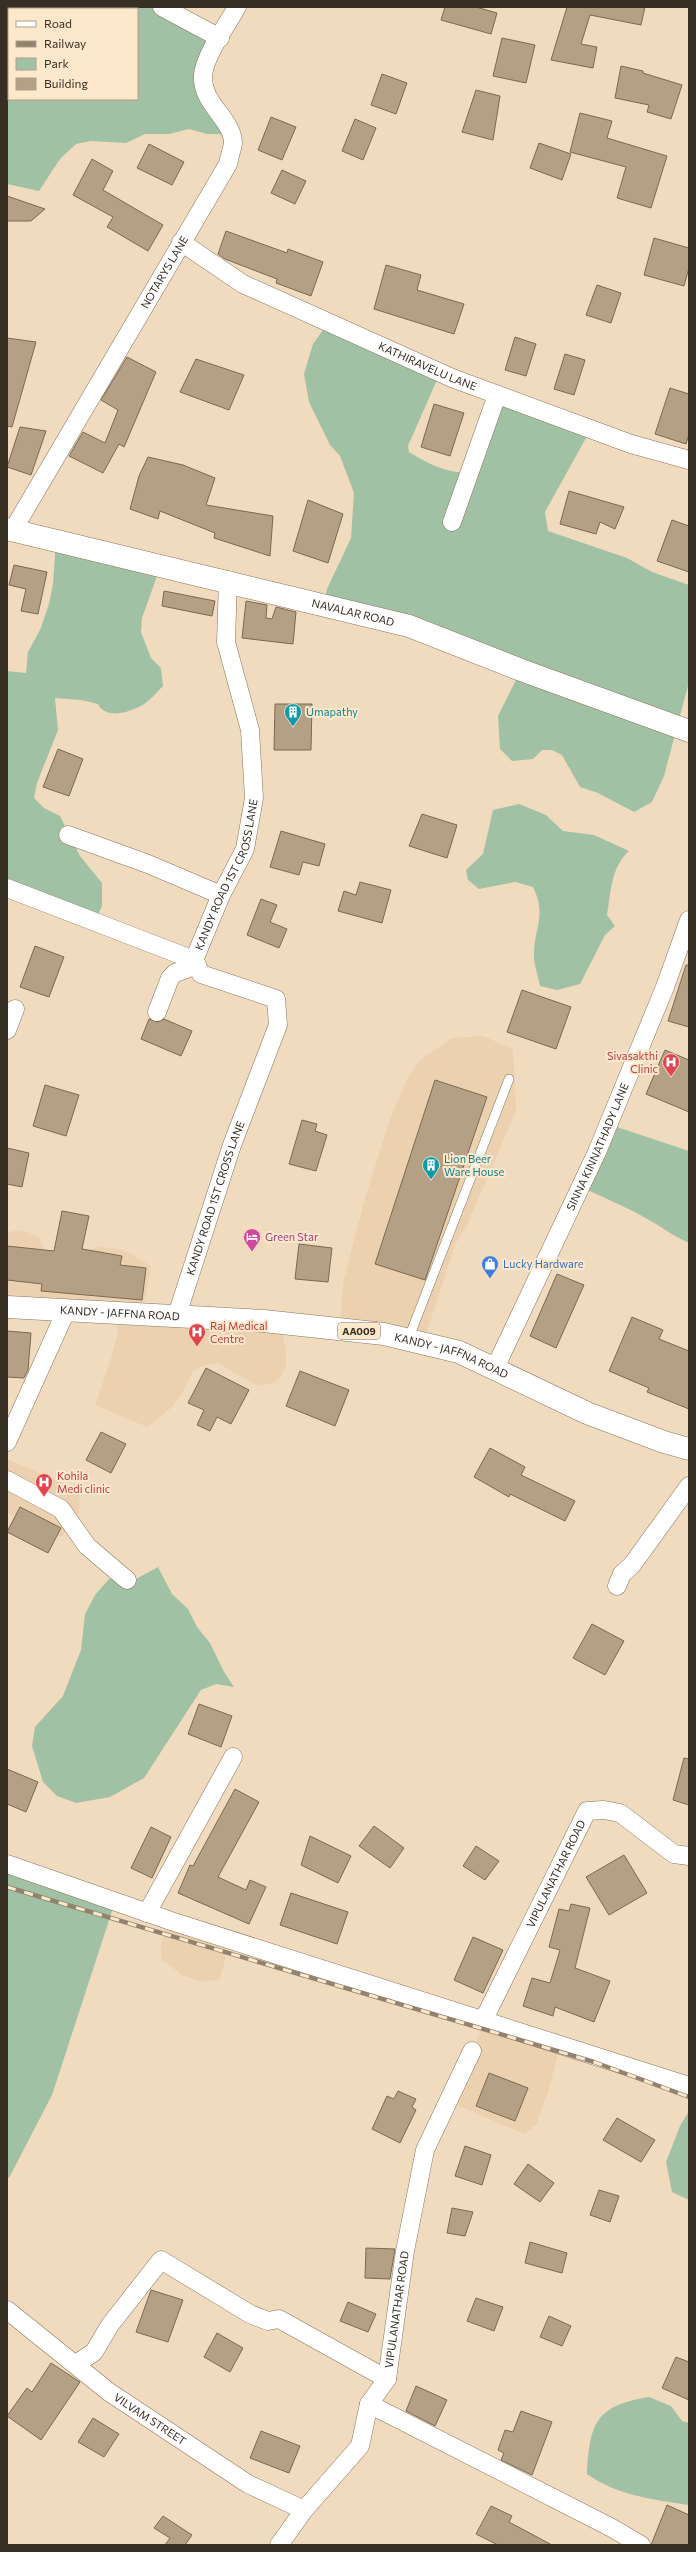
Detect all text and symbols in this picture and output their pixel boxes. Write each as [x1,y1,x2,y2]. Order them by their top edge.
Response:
legend [8,8,138,100]
text: Road [44,16,72,30]
text: Railway [44,36,86,50]
text: Park [44,56,70,70]
text: Building [44,76,88,90]
street label: NOTARYS LANE [138,233,190,311]
street label: KATHIRAVELU LANE [377,339,479,393]
street label: NAVALAR ROAD [311,596,396,628]
building icon: Umapathy [283,702,303,727]
place label: Umapathy [306,705,358,718]
street label: KANDY ROAD 1ST CROSS LANE [192,798,260,952]
place label: Sivasakthi Clinic [607,1049,658,1075]
hospital icon: Sivasakthi Clinic [661,1052,681,1077]
street label: SINNA KINNATHADY LANE [563,1081,631,1212]
street label: KANDY ROAD 1ST CROSS LANE [183,1119,247,1277]
place label: Lion Beer Ware House [444,1152,504,1178]
building icon: Lion Beer Ware House [421,1155,441,1180]
hotel icon: Green Star [242,1227,262,1252]
place label: Green Star [265,1230,319,1243]
shop icon: Lucky Hardware [480,1254,500,1279]
place label: Lucky Hardware [503,1257,584,1270]
street label: KANDY - JAFFNA ROAD [60,1303,180,1322]
place label: Raj Medical Centre [210,1319,267,1345]
hospital icon: Raj Medical Centre [187,1322,207,1347]
road number: AA009 [338,1323,380,1339]
street label: KANDY - JAFFNA ROAD [393,1330,511,1381]
place label: Kohila Medi clinic [57,1469,110,1495]
hospital icon: Kohila Medi clinic [34,1472,54,1497]
street label: VIPULANATHAR ROAD [523,1818,588,1930]
street label: VIPULANATHAR ROAD [382,2250,411,2369]
street label: VILVAM STREET [112,2390,189,2447]

